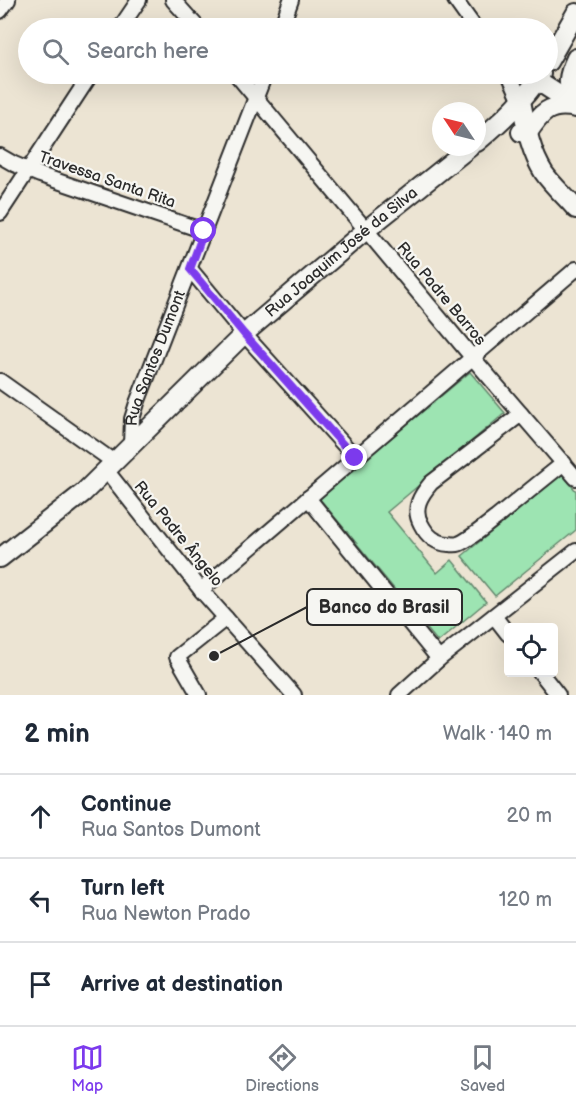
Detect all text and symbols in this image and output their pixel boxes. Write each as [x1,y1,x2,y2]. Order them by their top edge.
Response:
search box [18,18,558,84]
icon: search [39,35,72,68]
text: Search here [87,38,209,65]
north arrow [432,102,486,156]
street label: Travessa Santa Rita [36,148,178,212]
street label: Rua Joaquim José da Silva [261,183,421,321]
route start [190,217,216,243]
street label: Rua Padre Barros [392,239,490,350]
street label: Rua Santos Dumont [122,288,189,426]
route end [341,444,367,470]
street label: Rua Padre Ângelo [130,476,228,591]
callout: Banco do Brasil [307,589,462,625]
text: Banco do Brasil [318,597,450,618]
map controls [504,623,558,677]
button: locate [504,623,558,677]
text: 2 min [24,719,90,750]
text: Walk · 140 m [443,722,552,746]
text: Continue [81,791,171,818]
icon: ahead [24,800,57,833]
text: 20 m [507,804,552,828]
text: Rua Santos Dumont [81,818,261,842]
text: Turn left [81,875,165,902]
icon: left [24,884,57,917]
text: 120 m [499,888,552,912]
text: Rua Newton Prado [81,902,251,926]
icon: arrive [24,968,57,1001]
text: Arrive at destination [81,971,283,998]
tab: Map [71,1041,104,1096]
tab: Directions [245,1041,319,1096]
tab: Saved [460,1041,505,1096]

